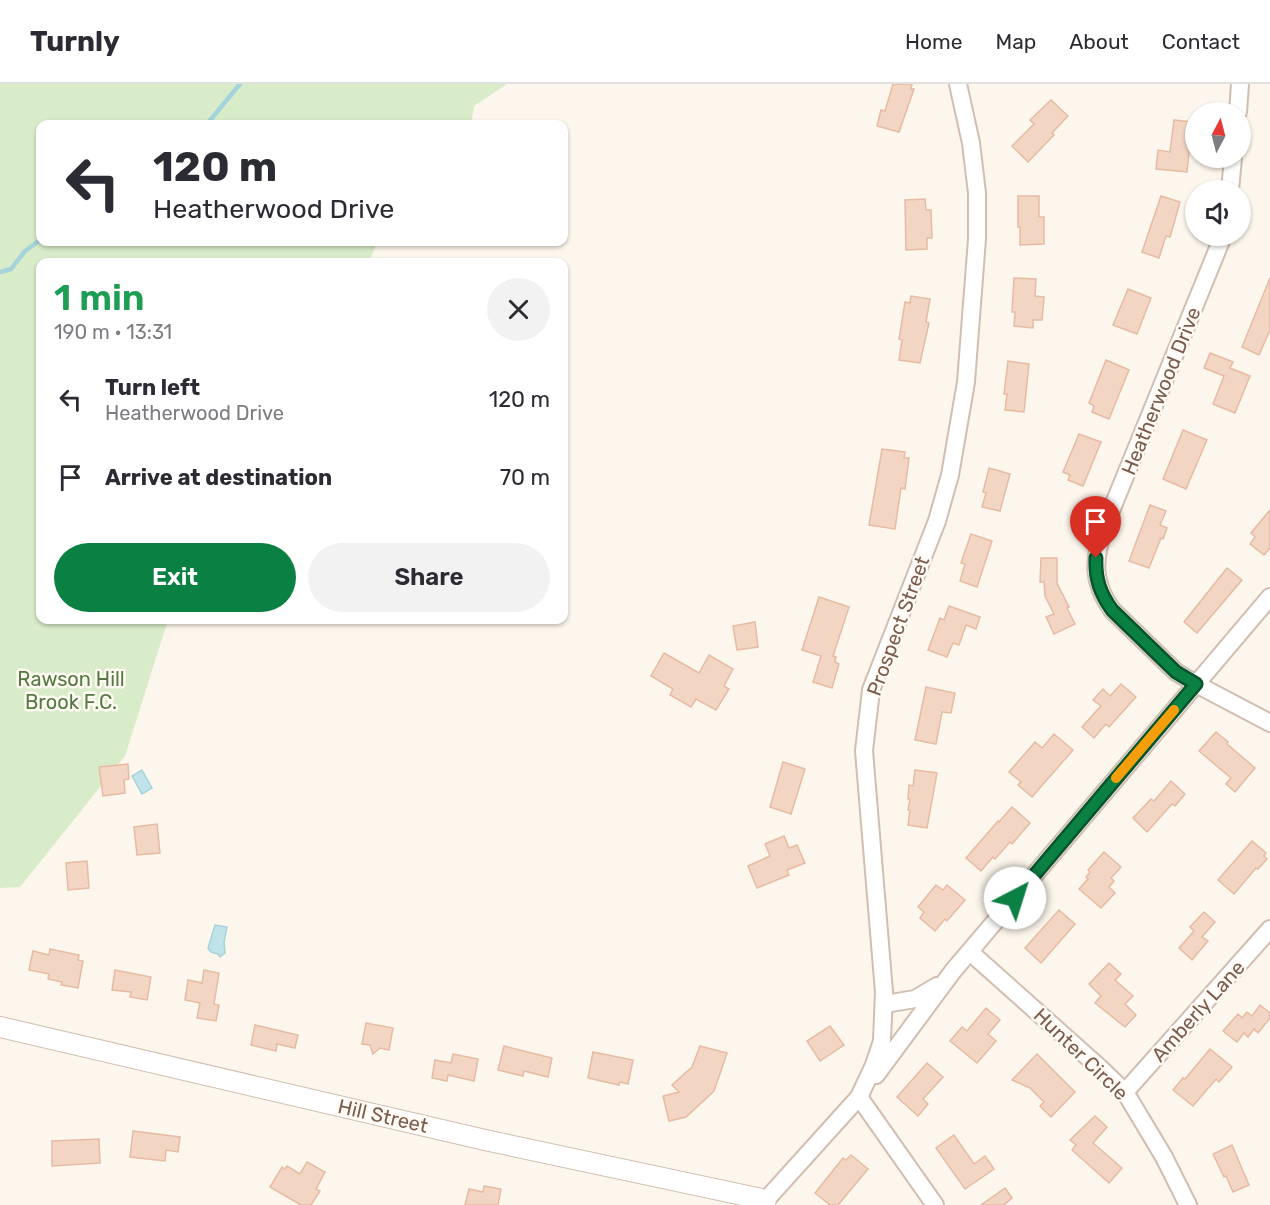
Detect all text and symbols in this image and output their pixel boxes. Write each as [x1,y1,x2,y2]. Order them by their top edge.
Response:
text: Turnly [30,25,120,58]
text: Home [905,29,962,54]
text: Map [995,29,1036,54]
text: About [1069,29,1129,54]
text: Contact [1162,29,1240,54]
north arrow [1185,102,1251,168]
map controls [1185,102,1251,246]
text: 120 m [153,142,277,192]
icon: left [54,144,132,222]
button: sound [1185,180,1251,246]
text: Heatherwood Drive [153,193,394,225]
text: 1 min [54,276,145,319]
button: close [487,278,550,341]
street label: Heatherwood Drive [1116,304,1206,478]
text: 190 m · 13:31 [54,320,172,344]
text: Turn left [105,374,200,401]
icon: left [54,383,87,416]
text: 120 m [489,386,550,413]
text: Heatherwood Drive [105,401,284,425]
icon: arrive [54,461,87,494]
text: Arrive at destination [105,464,332,491]
text: 70 m [500,464,550,491]
pin [1070,496,1121,558]
icon: arrive [1079,505,1112,538]
button: Exit [54,543,296,612]
button: Share [308,543,550,612]
street label: Prospect Street [862,553,934,699]
park label: Rawson Hill Brook F.C. [17,667,125,714]
position arrow [983,866,1047,930]
street label: Amberly Lane [1146,955,1250,1067]
street label: Hunter Circle [1029,1003,1133,1105]
street label: Hill Street [336,1094,430,1138]

